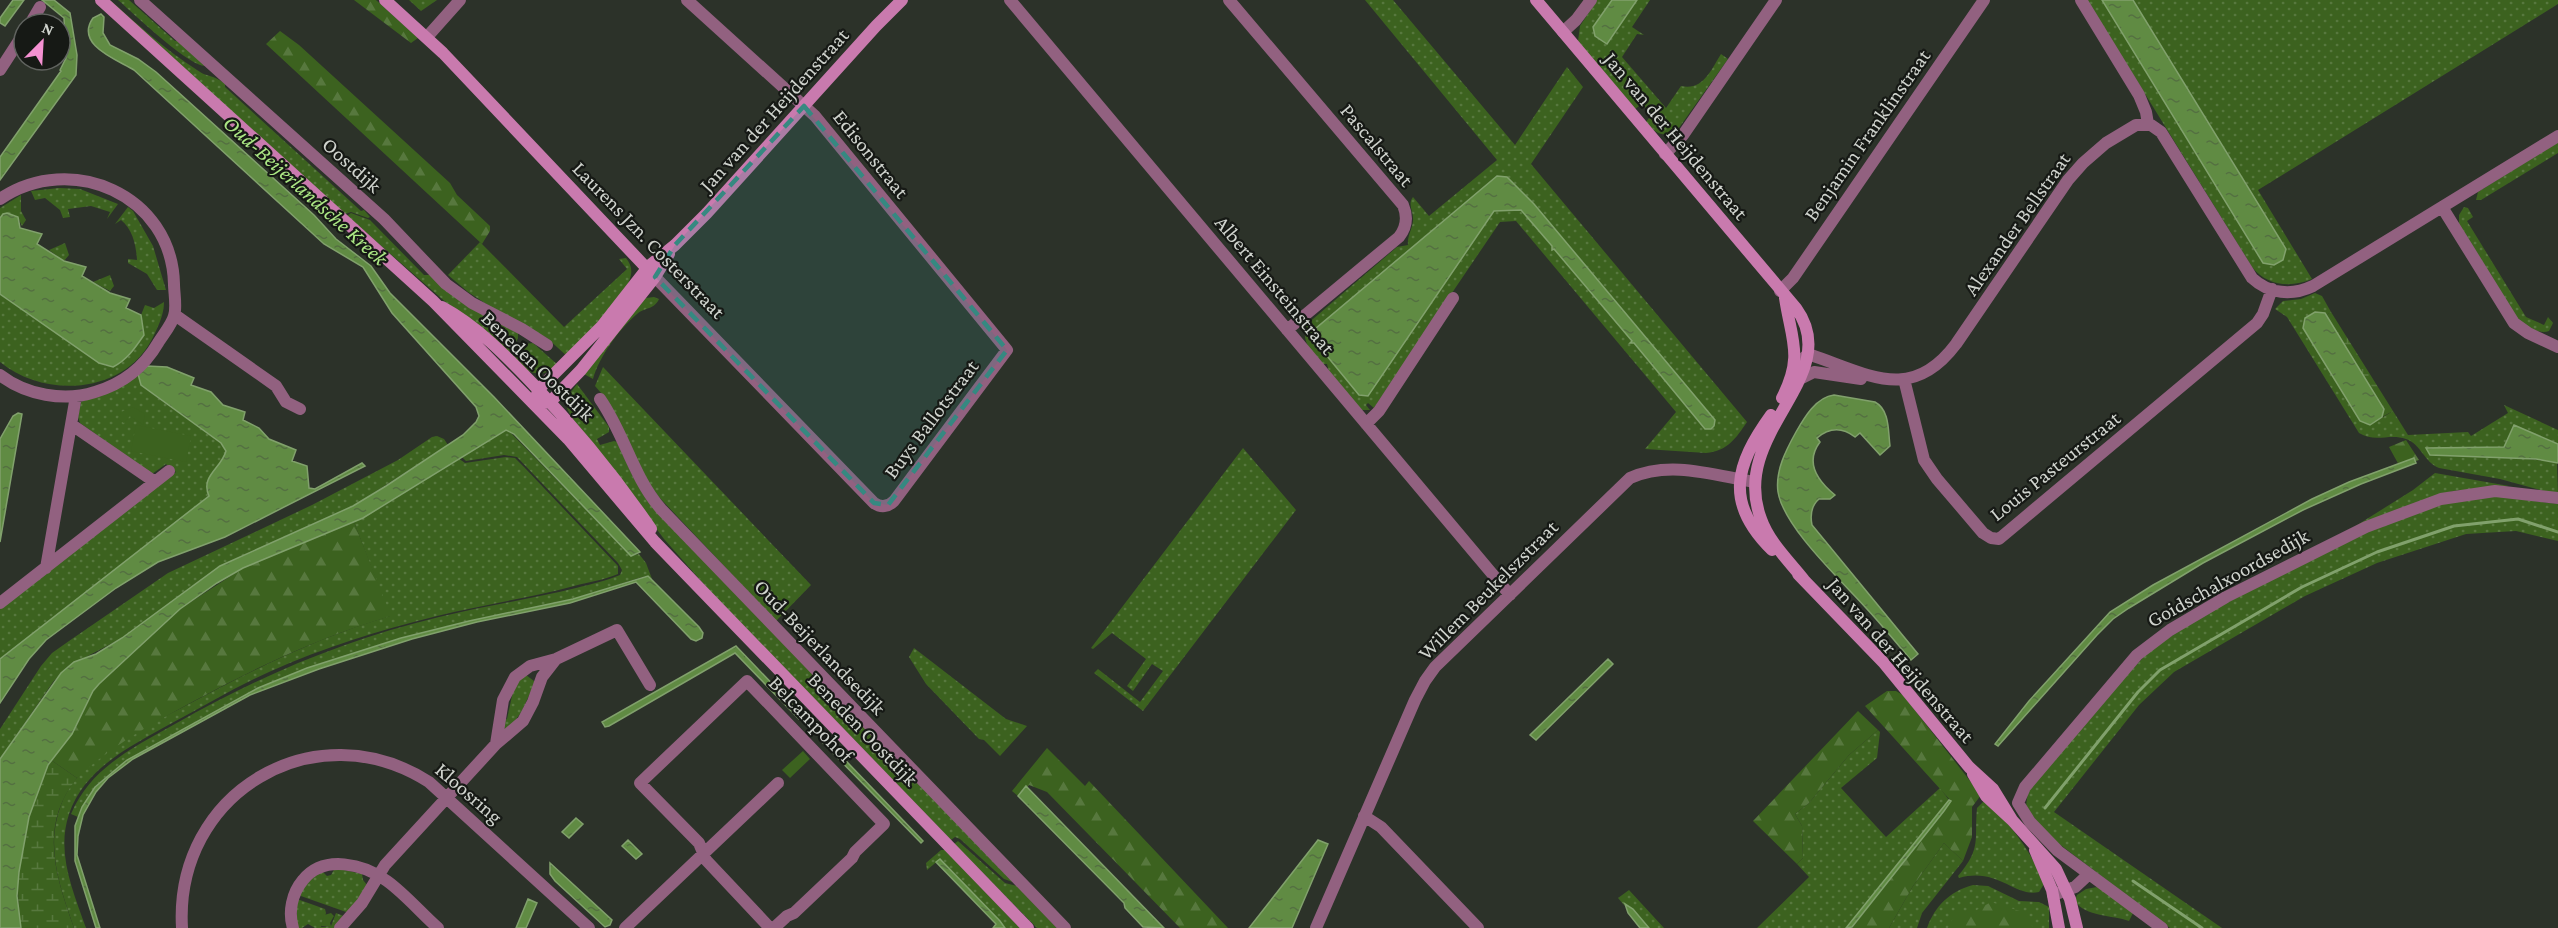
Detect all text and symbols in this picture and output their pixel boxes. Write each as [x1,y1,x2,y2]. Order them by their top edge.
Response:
north arrow [12,12,72,72]
text: N [39,19,56,39]
street label: Jan van der Heijdenstraat [693,23,854,198]
street label: Benjamin Franklinstraat [1799,44,1936,225]
street label: Jan van der Heijdenstraat [1598,46,1754,225]
street label: Pascalstraat [1335,99,1419,192]
street label: Edisonstraat [828,105,915,204]
water label: Oud-Beijerlandsche Kreek [218,110,394,272]
street label: Oostdijk [317,132,387,198]
street label: Alexander Bellstraat [1959,147,2076,300]
street label: Laurens Jzn. Costerstraat [568,156,731,324]
street label: Albert Einsteinstraat [1210,211,1341,360]
street label: Beneden Oostdijk [476,306,600,426]
street label: Buys Ballotstraat [879,354,984,483]
street label: Louis Pasteurstraat [1985,405,2126,526]
street label: Willem Beukelszstraat [1413,514,1564,665]
street label: Goidschalxoordsedijk [2143,524,2313,632]
street label: Jan van der Heijdenstraat [1821,571,1980,748]
street label: Oud-Beijerlandsedijk [749,574,891,720]
street label: Beneden Oostdijk [803,667,923,791]
street label: Belcampohof [764,671,859,769]
street label: Kloosring [431,757,507,829]

